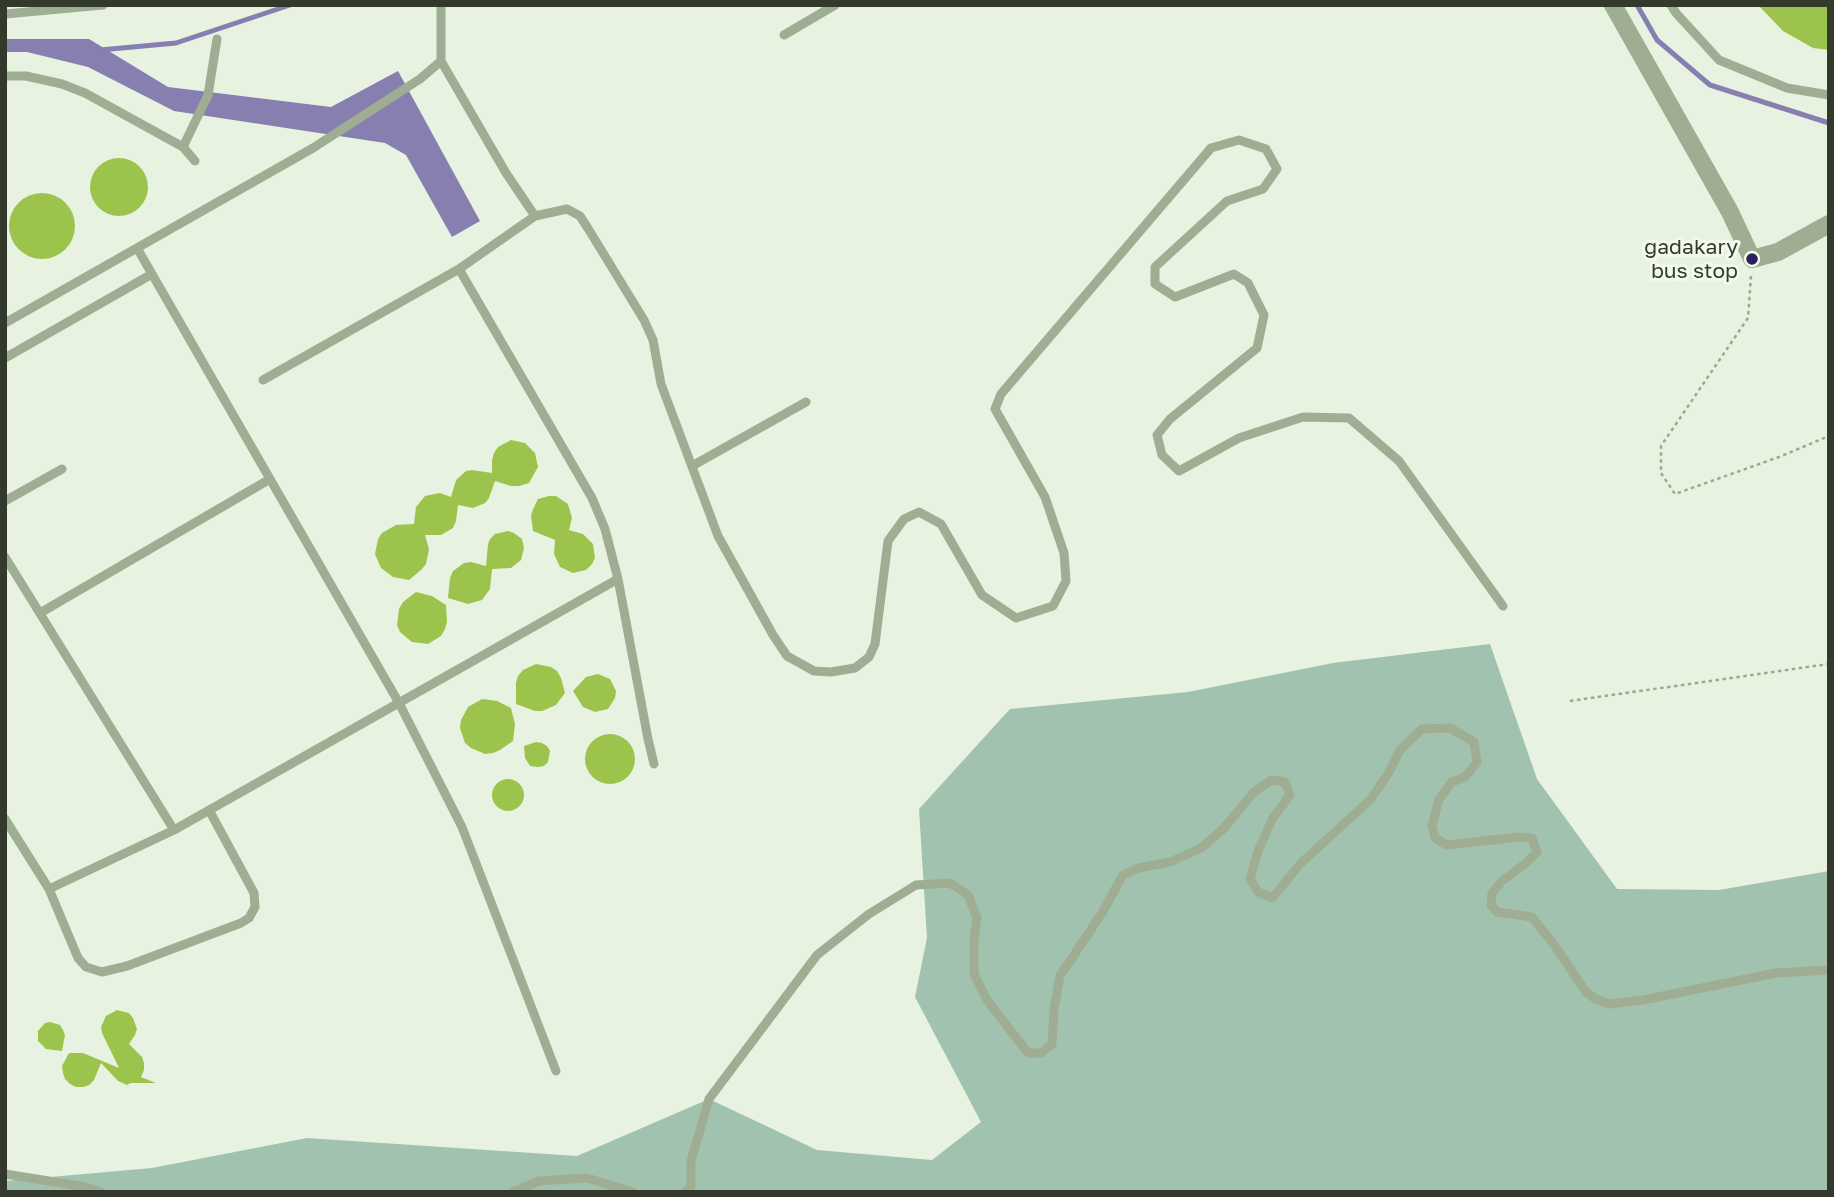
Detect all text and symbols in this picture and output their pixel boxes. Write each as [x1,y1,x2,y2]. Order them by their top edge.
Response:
place label: gadakary bus stop [1644,234,1738,284]
marker: gadakary bus stop [1744,251,1760,267]

